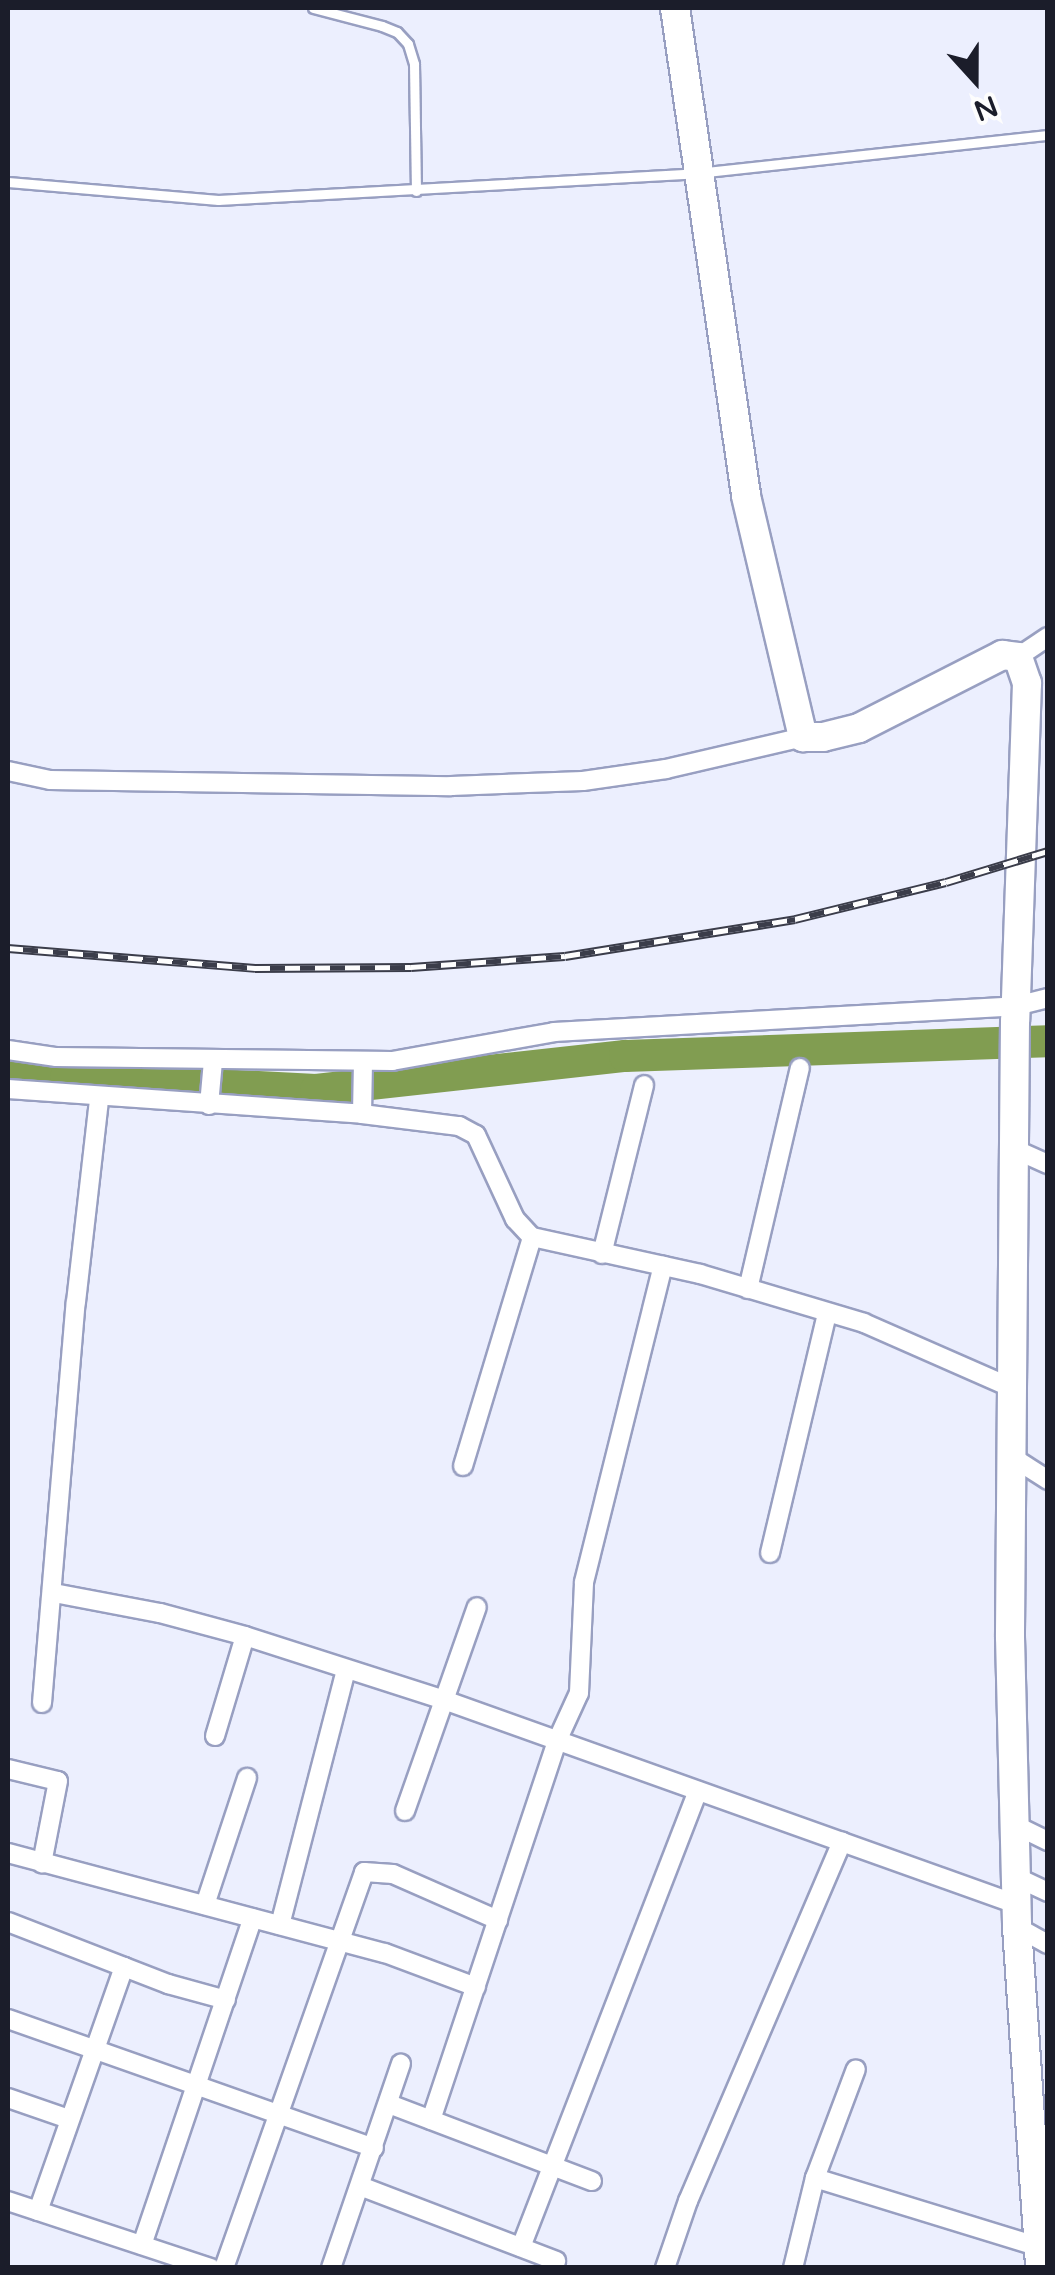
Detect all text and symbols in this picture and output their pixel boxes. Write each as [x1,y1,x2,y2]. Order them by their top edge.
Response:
north arrow [925,30,1025,130]
text: N [969,88,1002,128]

